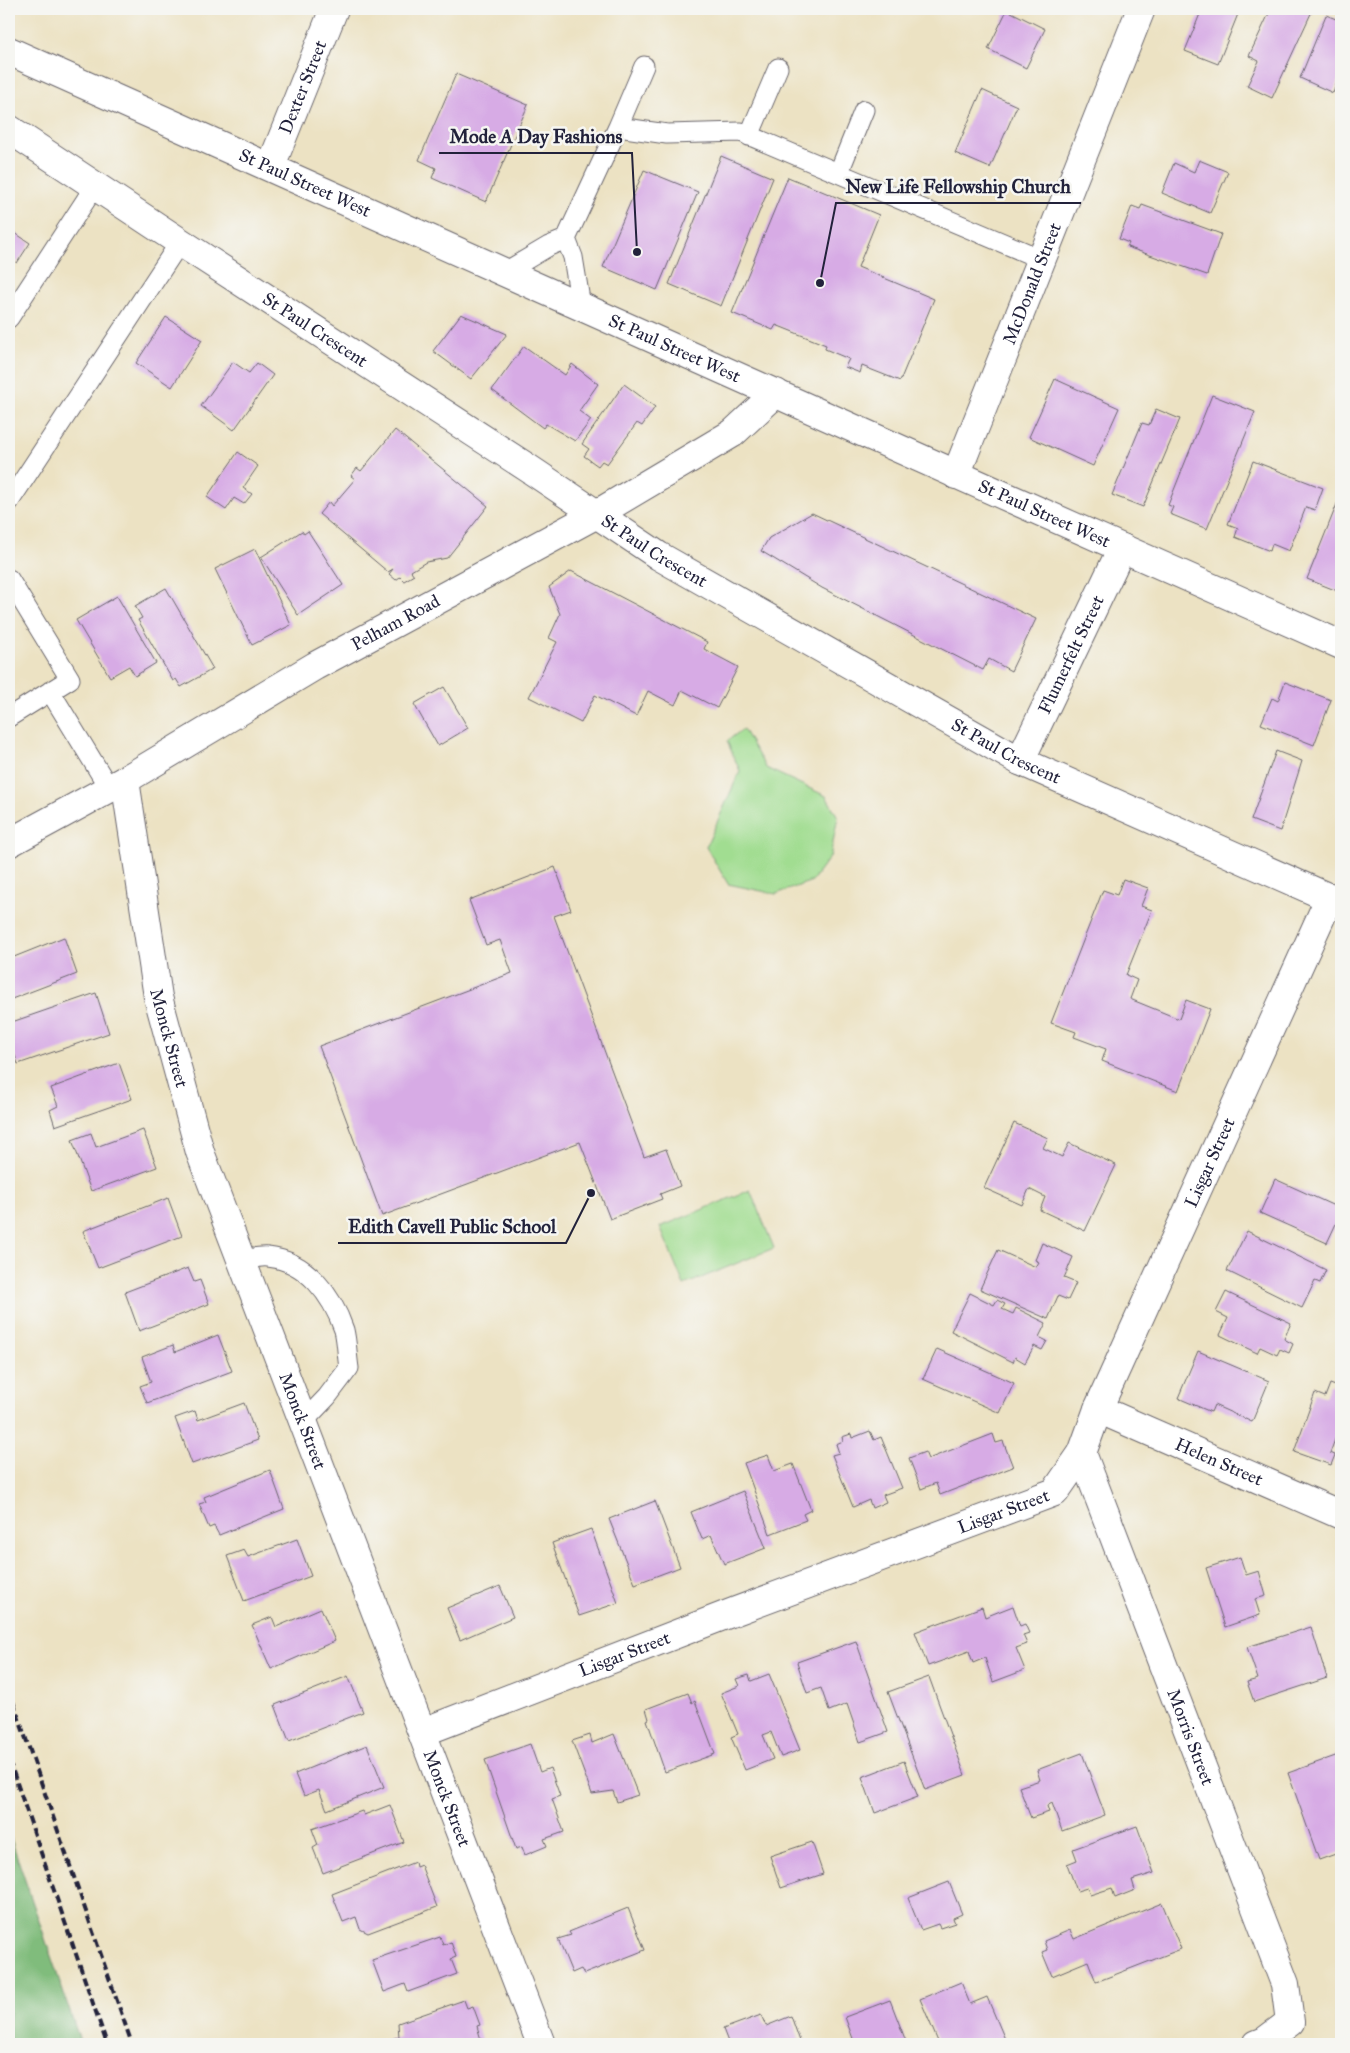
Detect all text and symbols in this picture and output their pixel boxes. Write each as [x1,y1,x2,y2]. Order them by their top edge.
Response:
street label: Dexter Street [274,37,332,137]
callout: Mode A Day Fashions [439,119,632,153]
text: Mode A Day Fashions [450,125,622,149]
street label: St Paul Street West [236,144,375,222]
callout: New Life Fellowship Church [836,169,1081,203]
text: New Life Fellowship Church [845,175,1071,199]
street label: McDonald Street [998,219,1066,348]
street label: St Paul Crescent [258,288,372,372]
street label: St Paul Street West [605,309,744,388]
street label: St Paul Street West [975,475,1114,553]
street label: St Paul Crescent [597,509,712,592]
street label: Pelham Road [347,590,444,655]
street label: Flumerfelt Street [1033,591,1109,717]
street label: St Paul Crescent [947,713,1065,789]
street label: Monck Street [145,986,193,1091]
street label: Lisgar Street [1180,1113,1240,1211]
callout: Edith Cavell Public School [338,1209,566,1243]
text: Edith Cavell Public School [348,1215,557,1238]
street label: Monck Street [274,1369,332,1473]
street label: Helen Street [1172,1433,1267,1491]
street label: Lisgar Street [954,1484,1053,1538]
street label: Lisgar Street [576,1626,674,1682]
street label: Morris Street [1162,1686,1219,1789]
street label: Monck Street [419,1747,476,1850]

